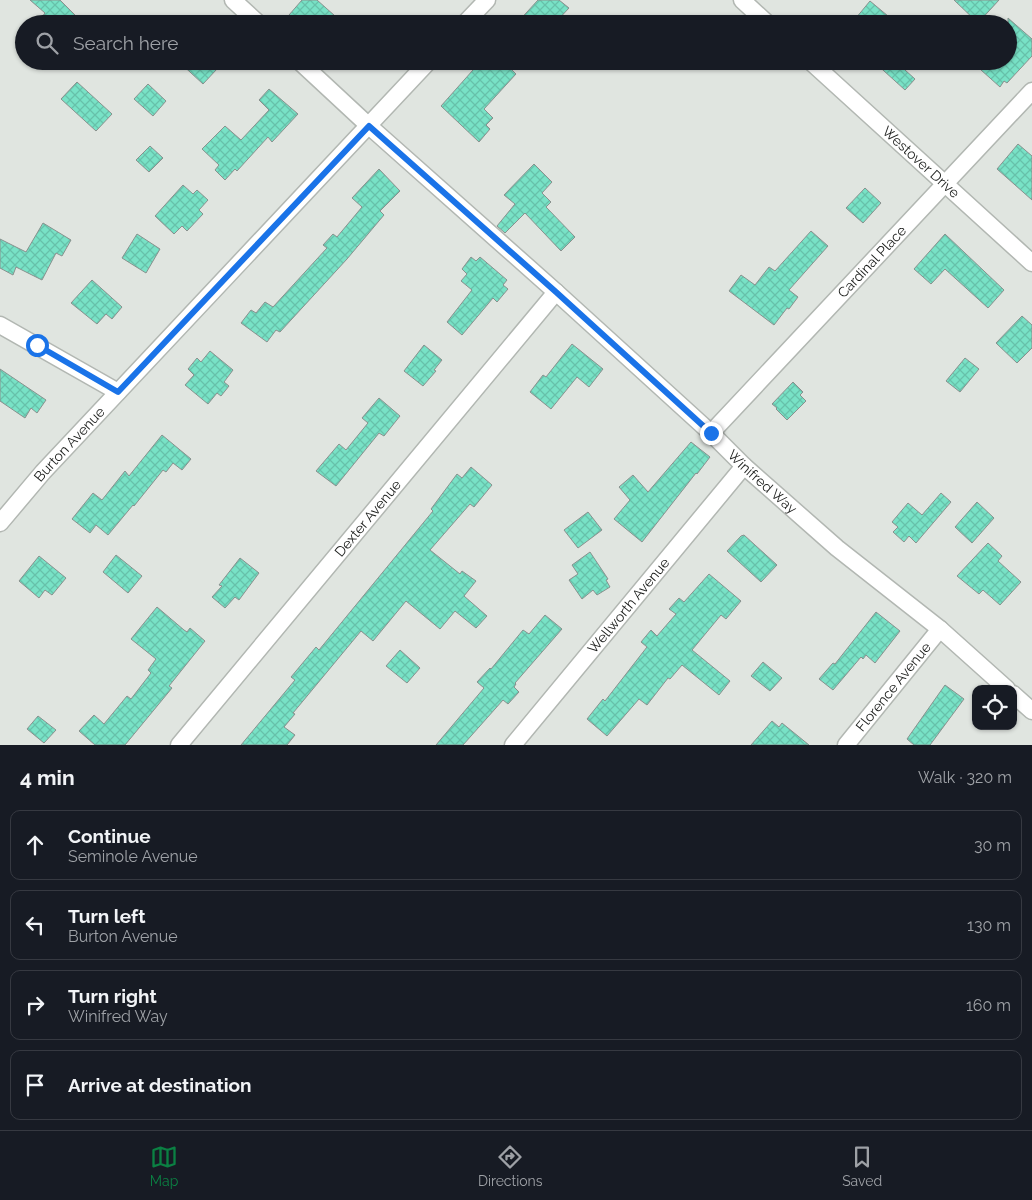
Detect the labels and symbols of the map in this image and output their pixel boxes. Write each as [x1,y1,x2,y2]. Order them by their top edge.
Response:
street label: Westover Drive [879,123,963,201]
street label: Cardinal Place [834,222,909,301]
route start [26,334,49,357]
street label: Burton Avenue [31,404,108,485]
route end [700,422,723,445]
street label: Winifred Way [725,447,800,517]
street label: Dexter Avenue [331,477,404,560]
street label: Wellworth Avenue [584,555,673,656]
street label: Florence Avenue [852,639,934,734]

